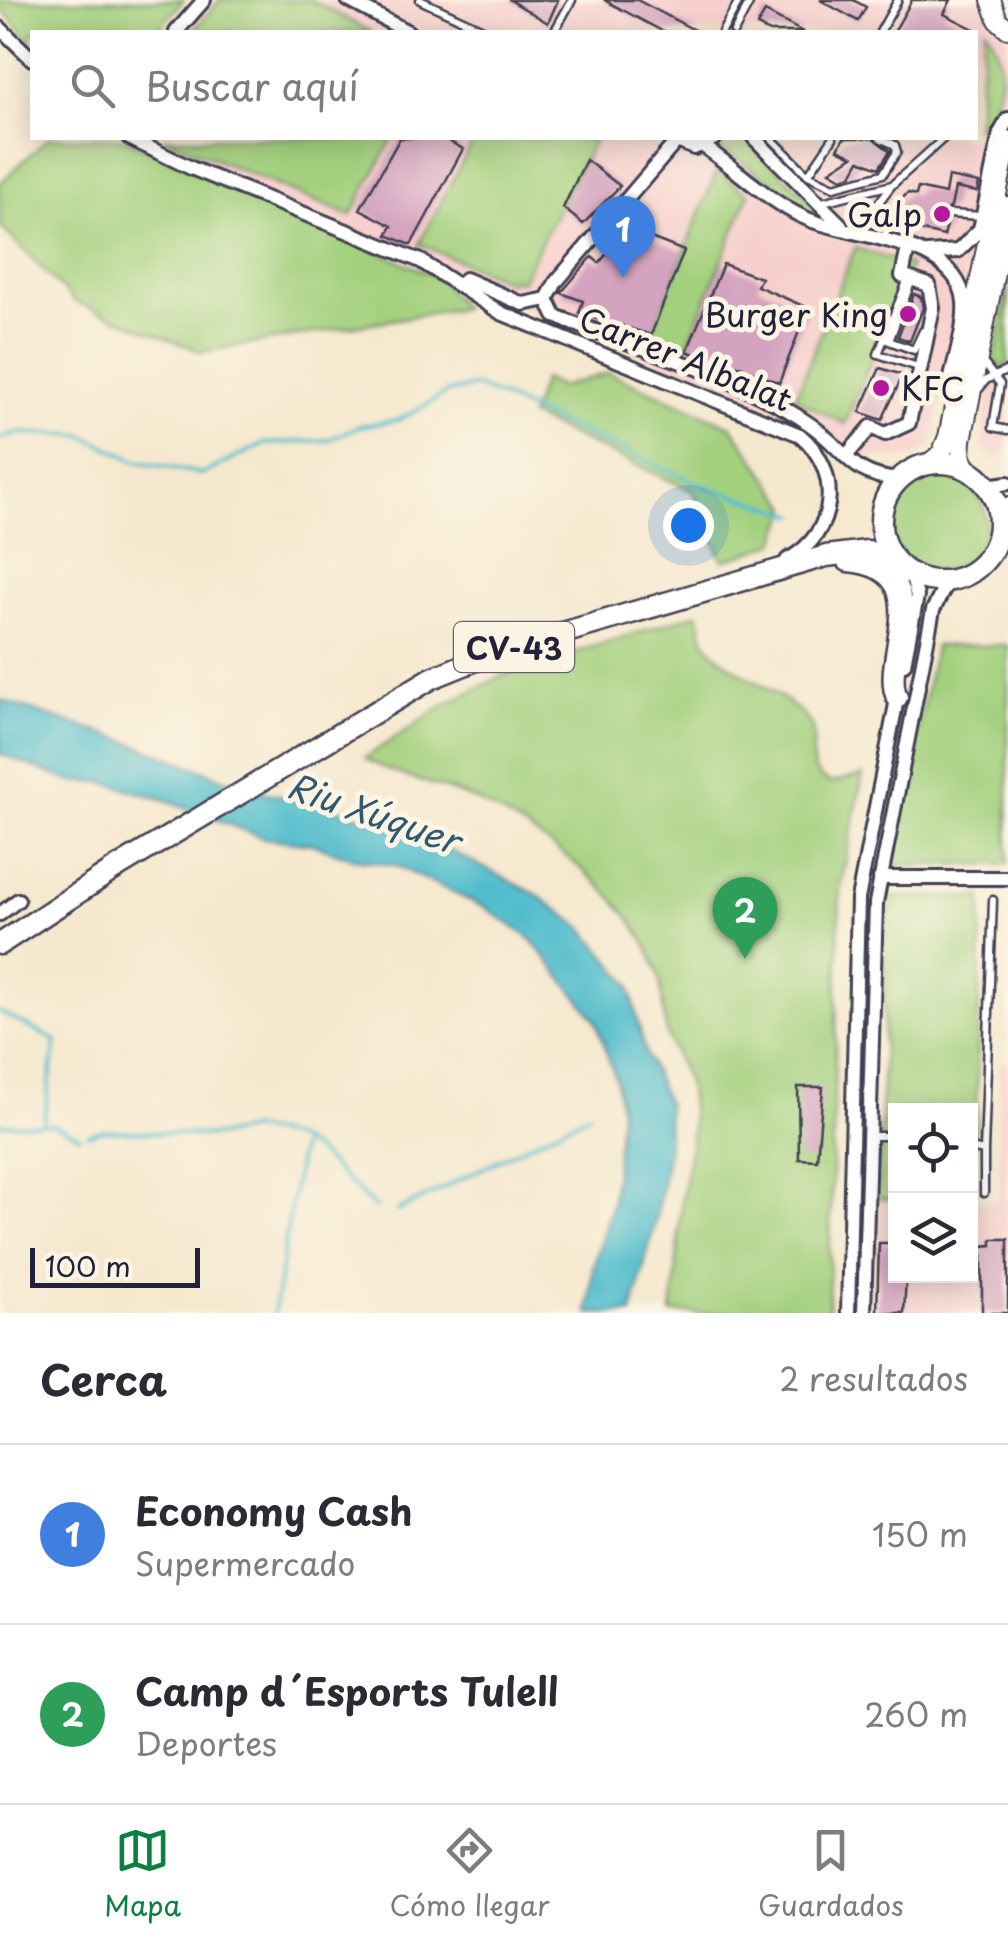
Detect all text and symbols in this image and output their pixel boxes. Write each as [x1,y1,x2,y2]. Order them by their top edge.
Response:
search box [30,30,978,140]
text: Buscar aquí [145,57,359,114]
icon: search [65,58,120,113]
place label: Galp [847,190,922,238]
pin: 1 [590,196,656,278]
marker: Galp [931,203,953,225]
place label: Burger King [705,290,888,338]
street label: Carrer Albalat [572,293,800,423]
marker: Burger King [897,303,919,325]
place label: KFC [901,364,965,412]
marker: KFC [870,377,892,399]
your location [663,500,714,551]
road number: CV-43 [454,622,574,672]
water label: Riu Xúquer [281,758,472,868]
pin: 2 [712,876,778,959]
map controls [888,1103,978,1283]
button: locate [888,1103,978,1193]
button: layers [888,1193,978,1283]
scale bar [30,1243,200,1288]
text: 100 m [45,1244,131,1287]
text: Cerca [40,1347,167,1410]
text: 2 resultados [779,1354,968,1402]
text: Economy Cash [135,1482,413,1539]
text: 1 [65,1510,80,1558]
text: 150 m [872,1510,968,1558]
text: Supermercado [135,1539,355,1587]
text: Camp d´Esports Tulell [135,1662,558,1719]
text: 2 [61,1690,84,1738]
text: 260 m [864,1690,968,1738]
text: Deportes [135,1719,277,1767]
tab: Mapa [104,1823,181,1926]
tab: Cómo llegar [390,1823,550,1926]
tab: Guardados [758,1823,904,1926]

